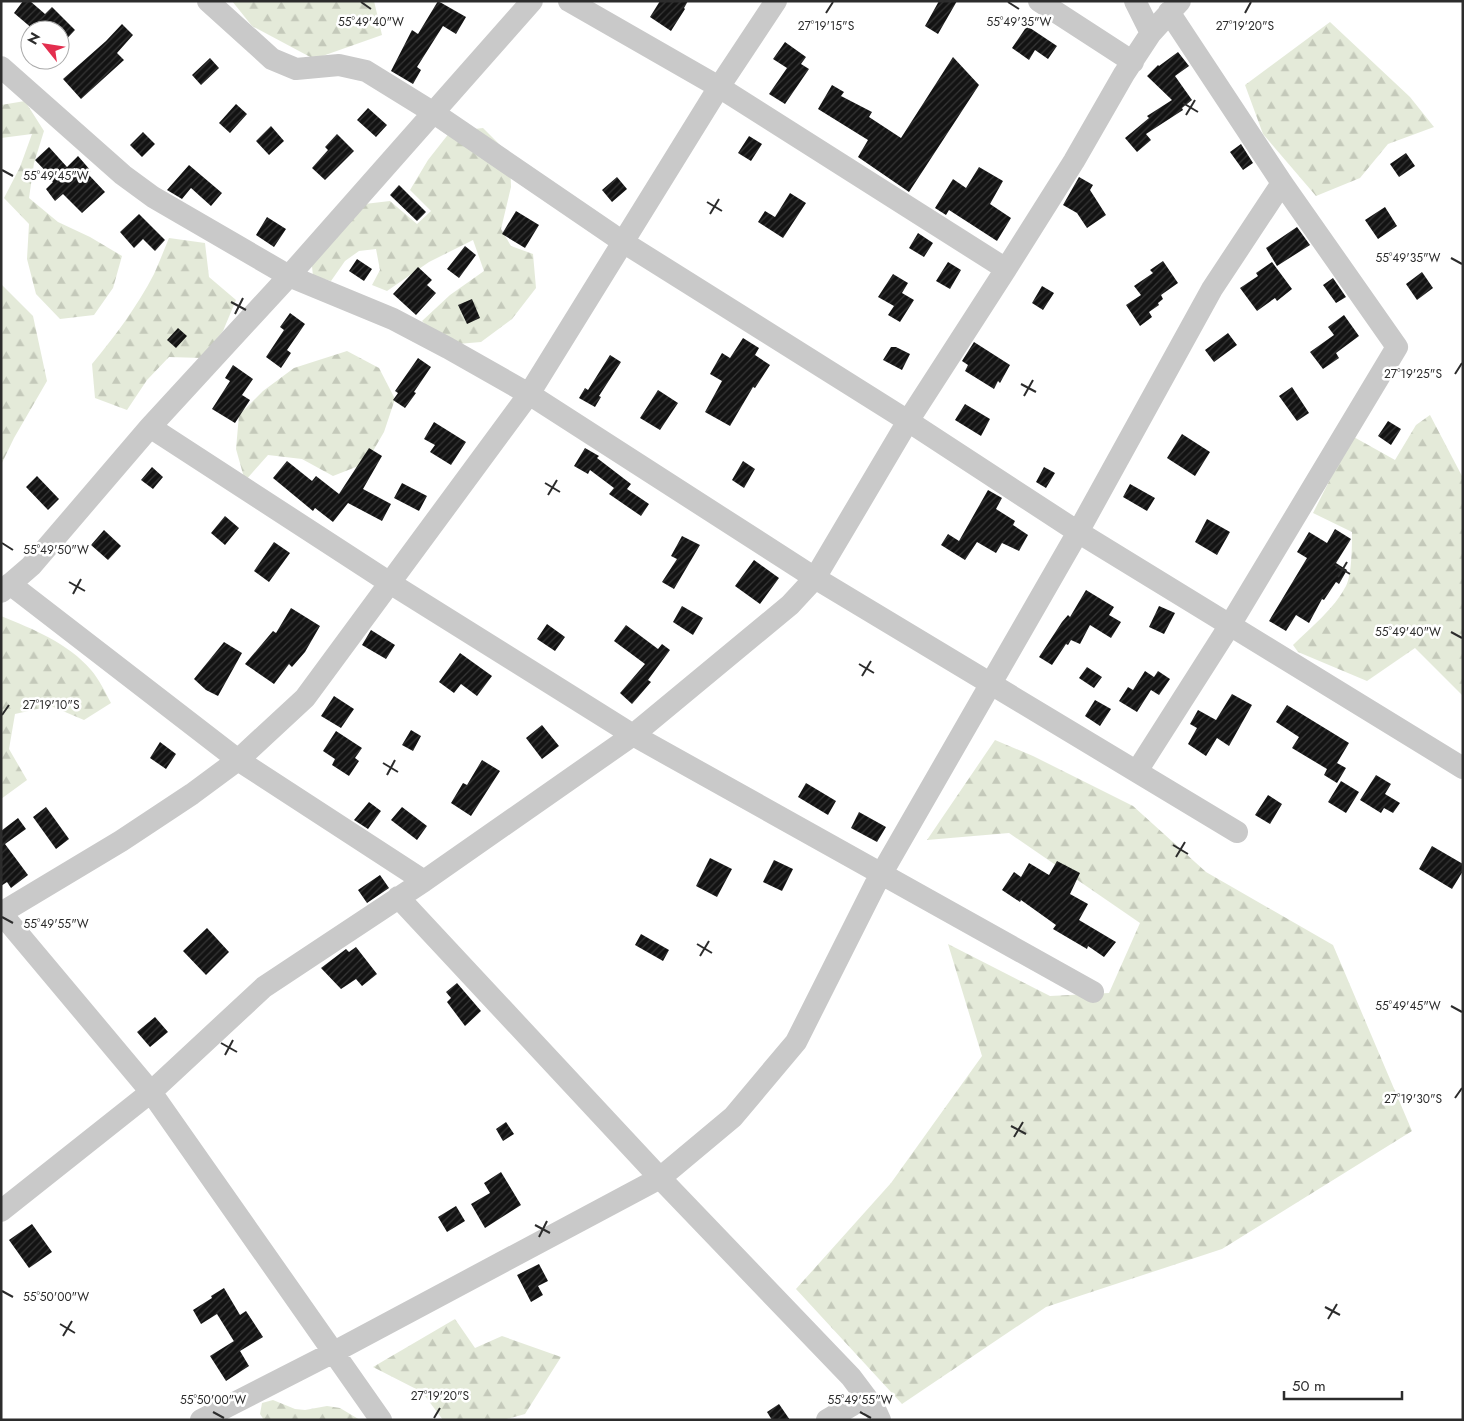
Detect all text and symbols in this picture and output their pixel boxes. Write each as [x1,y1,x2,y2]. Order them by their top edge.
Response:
text: 55°49'40"W [338,13,404,31]
text: 55°49'35"W [987,13,1052,31]
text: 27°19'15"S [798,17,855,35]
text: 27°19'20"S [1216,17,1275,35]
north arrow [20,20,70,70]
text: N [22,29,45,48]
text: 55°49'45"W [23,167,89,185]
text: 55°49'35"W [1376,249,1441,267]
text: 27°19'25"S [1384,365,1442,383]
text: 55°49'50"W [23,541,89,559]
text: 55°49'40"W [1375,623,1441,641]
text: 27°19'10"S [23,696,80,714]
text: 55°49'55"W [23,915,89,933]
text: 55°49'45"W [1375,997,1441,1015]
text: 27°19'30"S [1384,1090,1442,1108]
text: 55°50'00"W [23,1288,89,1306]
scale bar [1284,1368,1402,1400]
text: 50 m [1292,1375,1326,1397]
text: 27°19'20"S [411,1387,470,1405]
text: 55°50'00"W [180,1391,246,1409]
text: 55°49'55"W [827,1391,893,1409]

